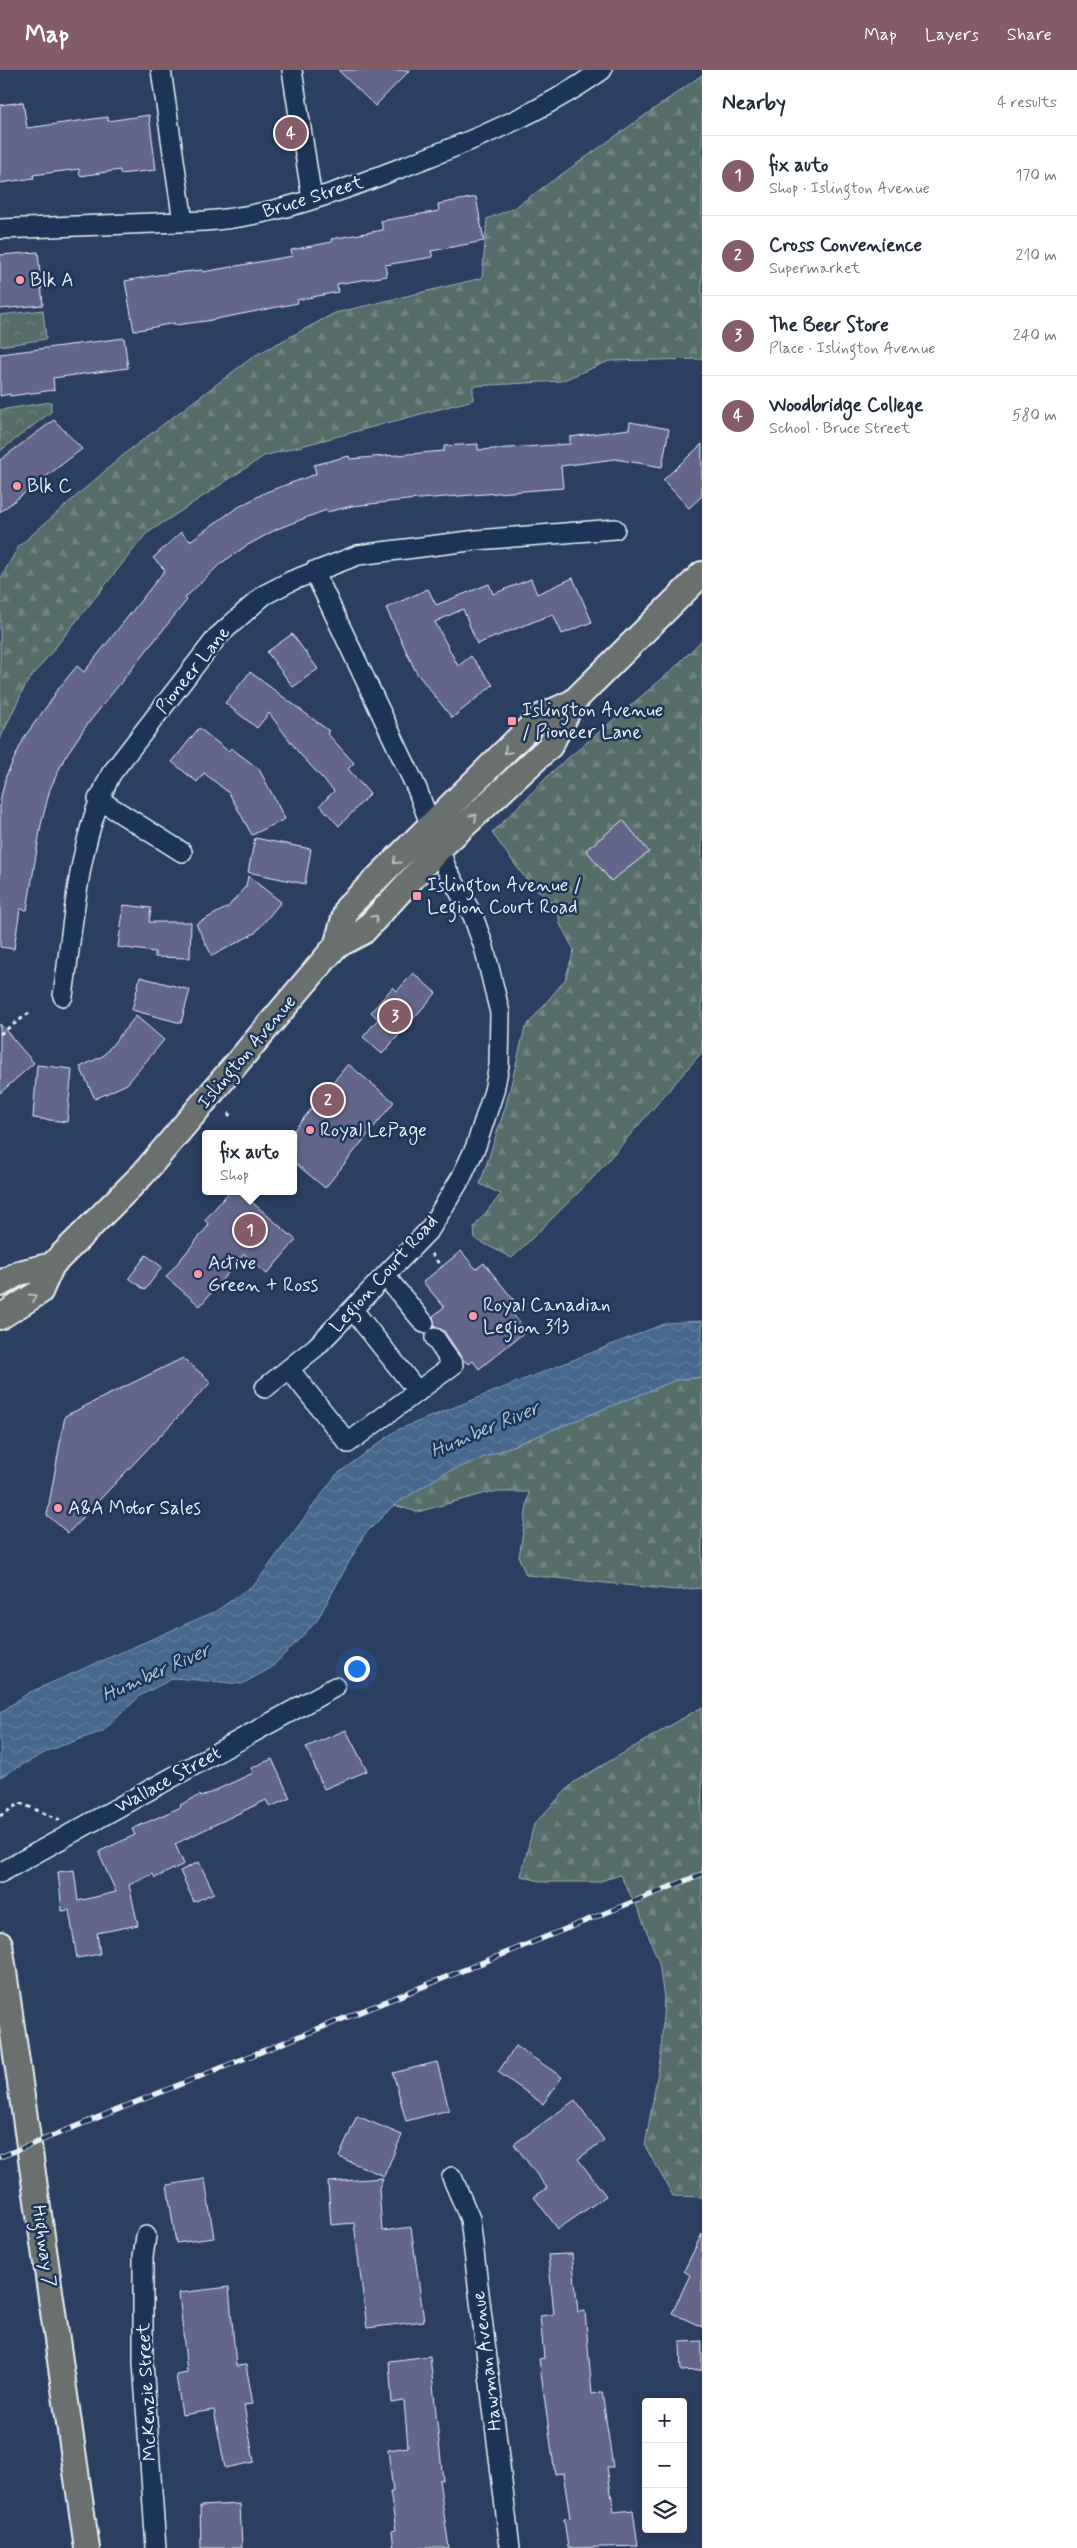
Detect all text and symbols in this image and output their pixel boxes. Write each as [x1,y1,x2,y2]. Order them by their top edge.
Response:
text: Map [25,20,69,51]
text: Map [864,23,897,47]
text: Layers [925,23,979,47]
text: Share [1007,23,1052,47]
text: Nearby [722,89,786,117]
text: 4 results [997,92,1057,113]
pin: 4 [275,114,307,152]
text: fix auto [769,153,828,178]
text: 1 [734,165,742,186]
text: 170 m [1015,165,1057,186]
street label: Bruce Street [260,170,366,224]
text: Shop · Islington Avenue [769,178,930,199]
text: Cross Convenience [769,233,922,258]
text: 2 [734,245,742,266]
text: 210 m [1016,245,1057,266]
text: Supermarket [769,258,860,279]
place label: Blk A [30,268,74,293]
marker: Blk A [14,274,26,286]
text: The Beer Store [769,313,889,338]
text: 3 [734,325,742,346]
text: 240 m [1013,325,1057,346]
text: Place · Islington Avenue [769,338,936,359]
text: Woodbridge College [769,393,923,418]
text: 4 [733,405,743,426]
text: 580 m [1012,405,1057,426]
text: School · Bruce Street [769,418,910,439]
place label: Blk C [27,474,72,499]
marker: Blk C [11,480,23,492]
street label: Pioneer Lane [150,621,236,719]
place label: Islington Avenue / Pioneer Lane [522,698,663,745]
marker: Islington Avenue / Pioneer Lane [506,715,518,727]
one-way arrow [503,745,512,754]
one-way arrow [468,814,477,823]
one-way arrow [392,855,401,864]
place label: Islington Avenue / Legion Court Road [427,873,582,923]
marker: Islington Avenue / Legion Court Road [411,890,423,902]
one-way arrow [369,915,378,924]
street label: Islington Avenue [192,990,304,1116]
pin: 3 [379,997,411,1035]
pin: 2 [312,1081,344,1119]
place label: Royal LePage [320,1118,427,1145]
marker: Royal LePage [304,1124,316,1136]
popup [202,1130,297,1195]
text: fix auto [220,1140,279,1165]
text: Shop [220,1165,249,1186]
street label: Legion Court Road [324,1210,446,1340]
pin: 1 [234,1211,266,1249]
place label: Active Green + Ross [208,1251,318,1298]
marker: Active Green + Ross [192,1268,204,1280]
one-way arrow [27,1293,36,1303]
place label: Royal Canadian Legion 313 [483,1293,611,1343]
marker: Royal Canadian Legion 313 [467,1310,479,1322]
water label: Humber River [426,1394,546,1465]
place label: A&A Motor Sales [68,1496,201,1521]
marker: A&A Motor Sales [52,1502,64,1514]
water label: Humber River [97,1636,217,1709]
your location [344,1656,370,1682]
street label: Wallace Street [110,1741,226,1819]
street label: Highway 7 [23,2203,62,2289]
street label: Hawman Avenue [466,2290,508,2432]
street label: McKenzie Street [131,2322,163,2462]
map controls [642,2398,687,2533]
button: + [642,2398,687,2443]
button: − [642,2443,687,2488]
button: layers [642,2488,687,2533]

